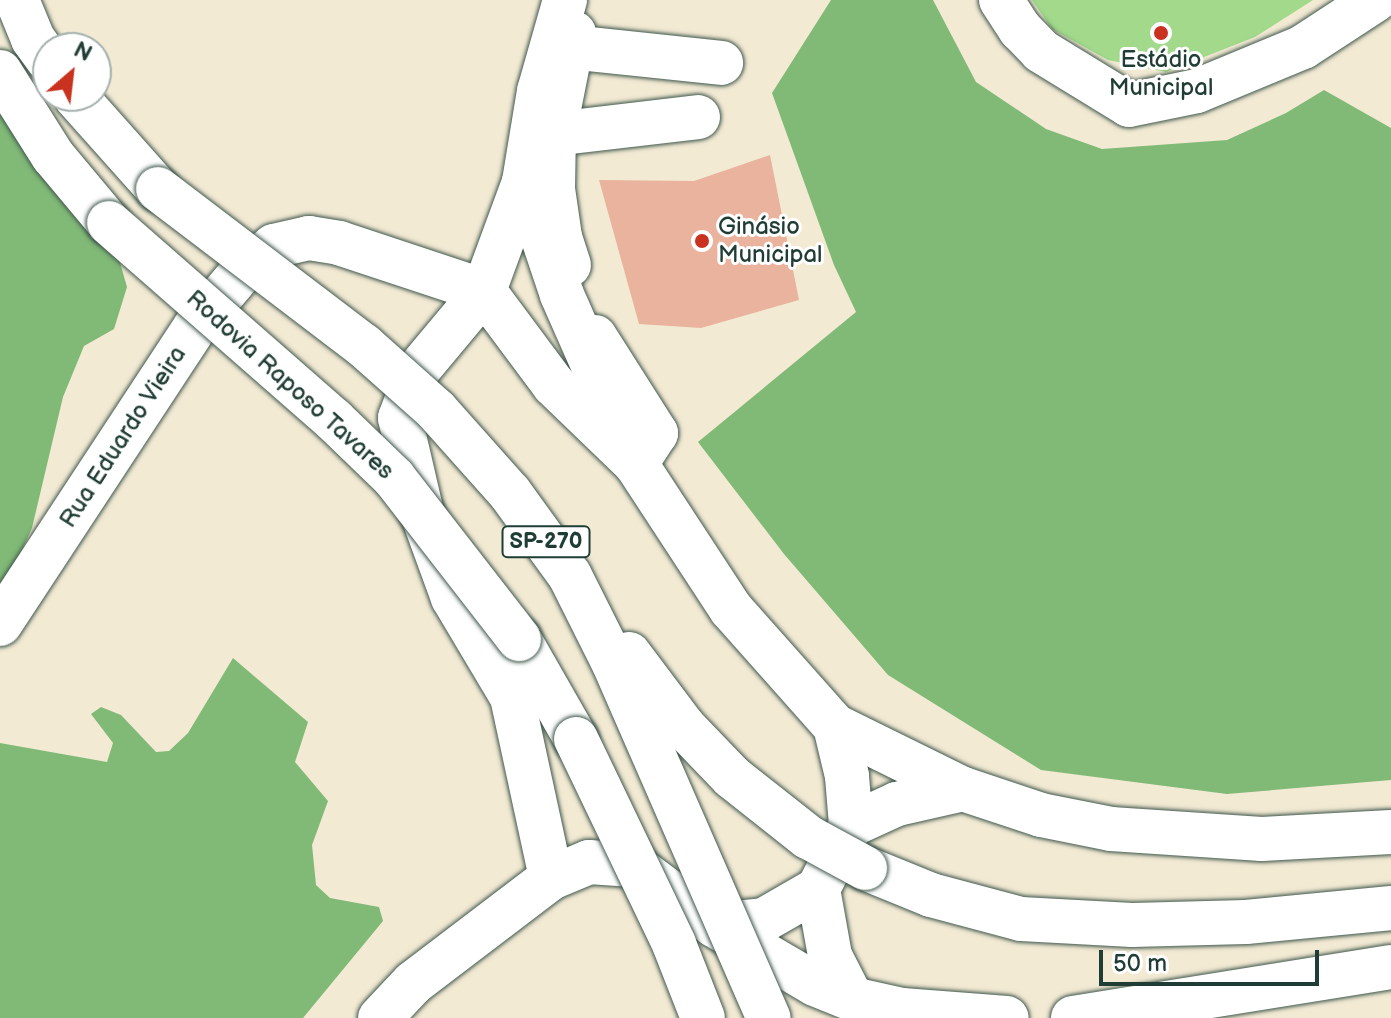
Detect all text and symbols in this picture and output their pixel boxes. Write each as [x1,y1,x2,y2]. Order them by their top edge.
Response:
marker: Estádio Municipal [1152,24,1170,42]
north arrow [32,32,112,112]
text: N [69,36,96,68]
place label: Estádio Municipal [1109,46,1213,102]
place label: Ginásio Municipal [718,213,822,269]
marker: Ginásio Municipal [693,232,711,250]
street label: Rodovia Raposo Tavares [180,284,400,486]
street label: Rua Eduardo Vieira [53,341,193,533]
road number: SP-270 [500,524,592,560]
scale bar [1103,934,1323,984]
text: 50 m [1113,949,1167,978]

